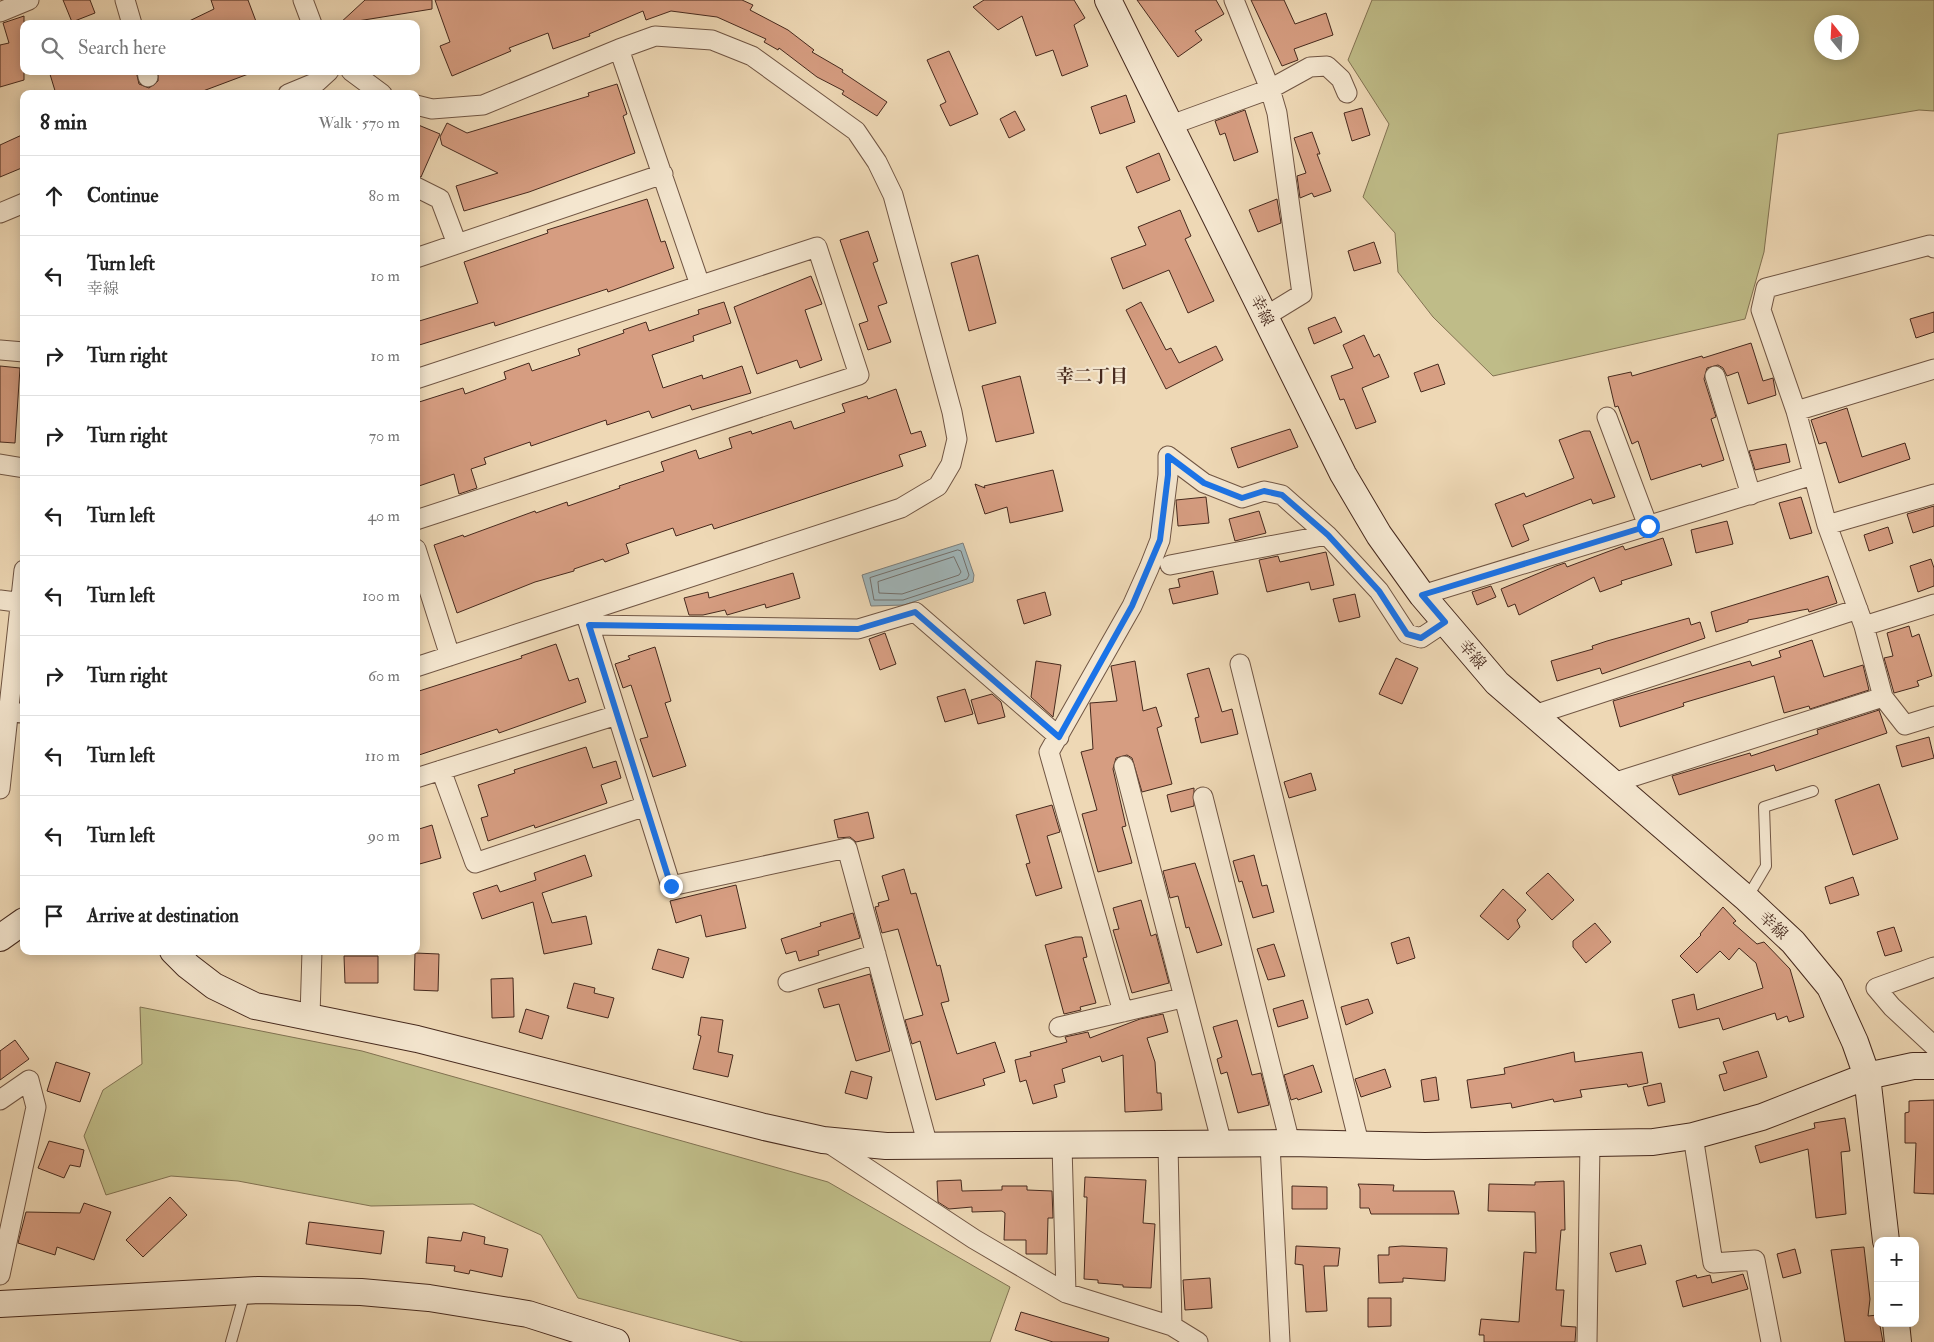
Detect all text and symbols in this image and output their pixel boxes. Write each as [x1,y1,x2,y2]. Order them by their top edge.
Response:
north arrow [1814,15,1859,60]
search box [20,20,420,75]
icon: search [38,34,66,62]
text: Search here [78,36,166,60]
text: 8 min [40,109,87,136]
text: Walk · 570 m [319,113,400,133]
icon: ahead [40,182,68,210]
text: Continue [87,184,158,208]
text: 80 m [369,186,400,206]
text: Turn left [87,252,155,276]
icon: left [40,262,68,290]
text: 10 m [370,266,400,286]
text: 幸線 [87,279,119,299]
street label: 幸線 [1246,292,1278,329]
icon: right [40,342,68,370]
text: Turn right [87,344,167,368]
text: 10 m [370,346,400,366]
district label: 幸二丁目 [1056,365,1128,388]
icon: right [40,422,68,450]
text: Turn right [87,424,167,448]
text: 70 m [369,426,400,446]
icon: left [40,502,68,530]
text: Turn left [87,504,155,528]
text: 40 m [367,506,400,526]
route start [1637,515,1660,538]
icon: left [40,582,68,610]
text: Turn left [87,584,155,608]
text: 100 m [362,586,400,606]
street label: 幸線 [1454,636,1490,673]
icon: right [40,662,68,690]
text: Turn right [87,664,167,688]
text: 60 m [368,666,400,686]
icon: left [40,742,68,770]
text: Turn left [87,744,155,768]
text: 110 m [365,746,400,766]
icon: left [40,822,68,850]
text: Turn left [87,824,155,848]
text: 90 m [368,826,400,846]
route end [660,875,683,898]
icon: arrive [40,902,68,930]
text: Arrive at destination [87,904,239,928]
street label: 幸線 [1755,908,1792,944]
map controls [1874,1237,1919,1327]
button: + [1874,1237,1919,1282]
button: − [1874,1282,1919,1327]

